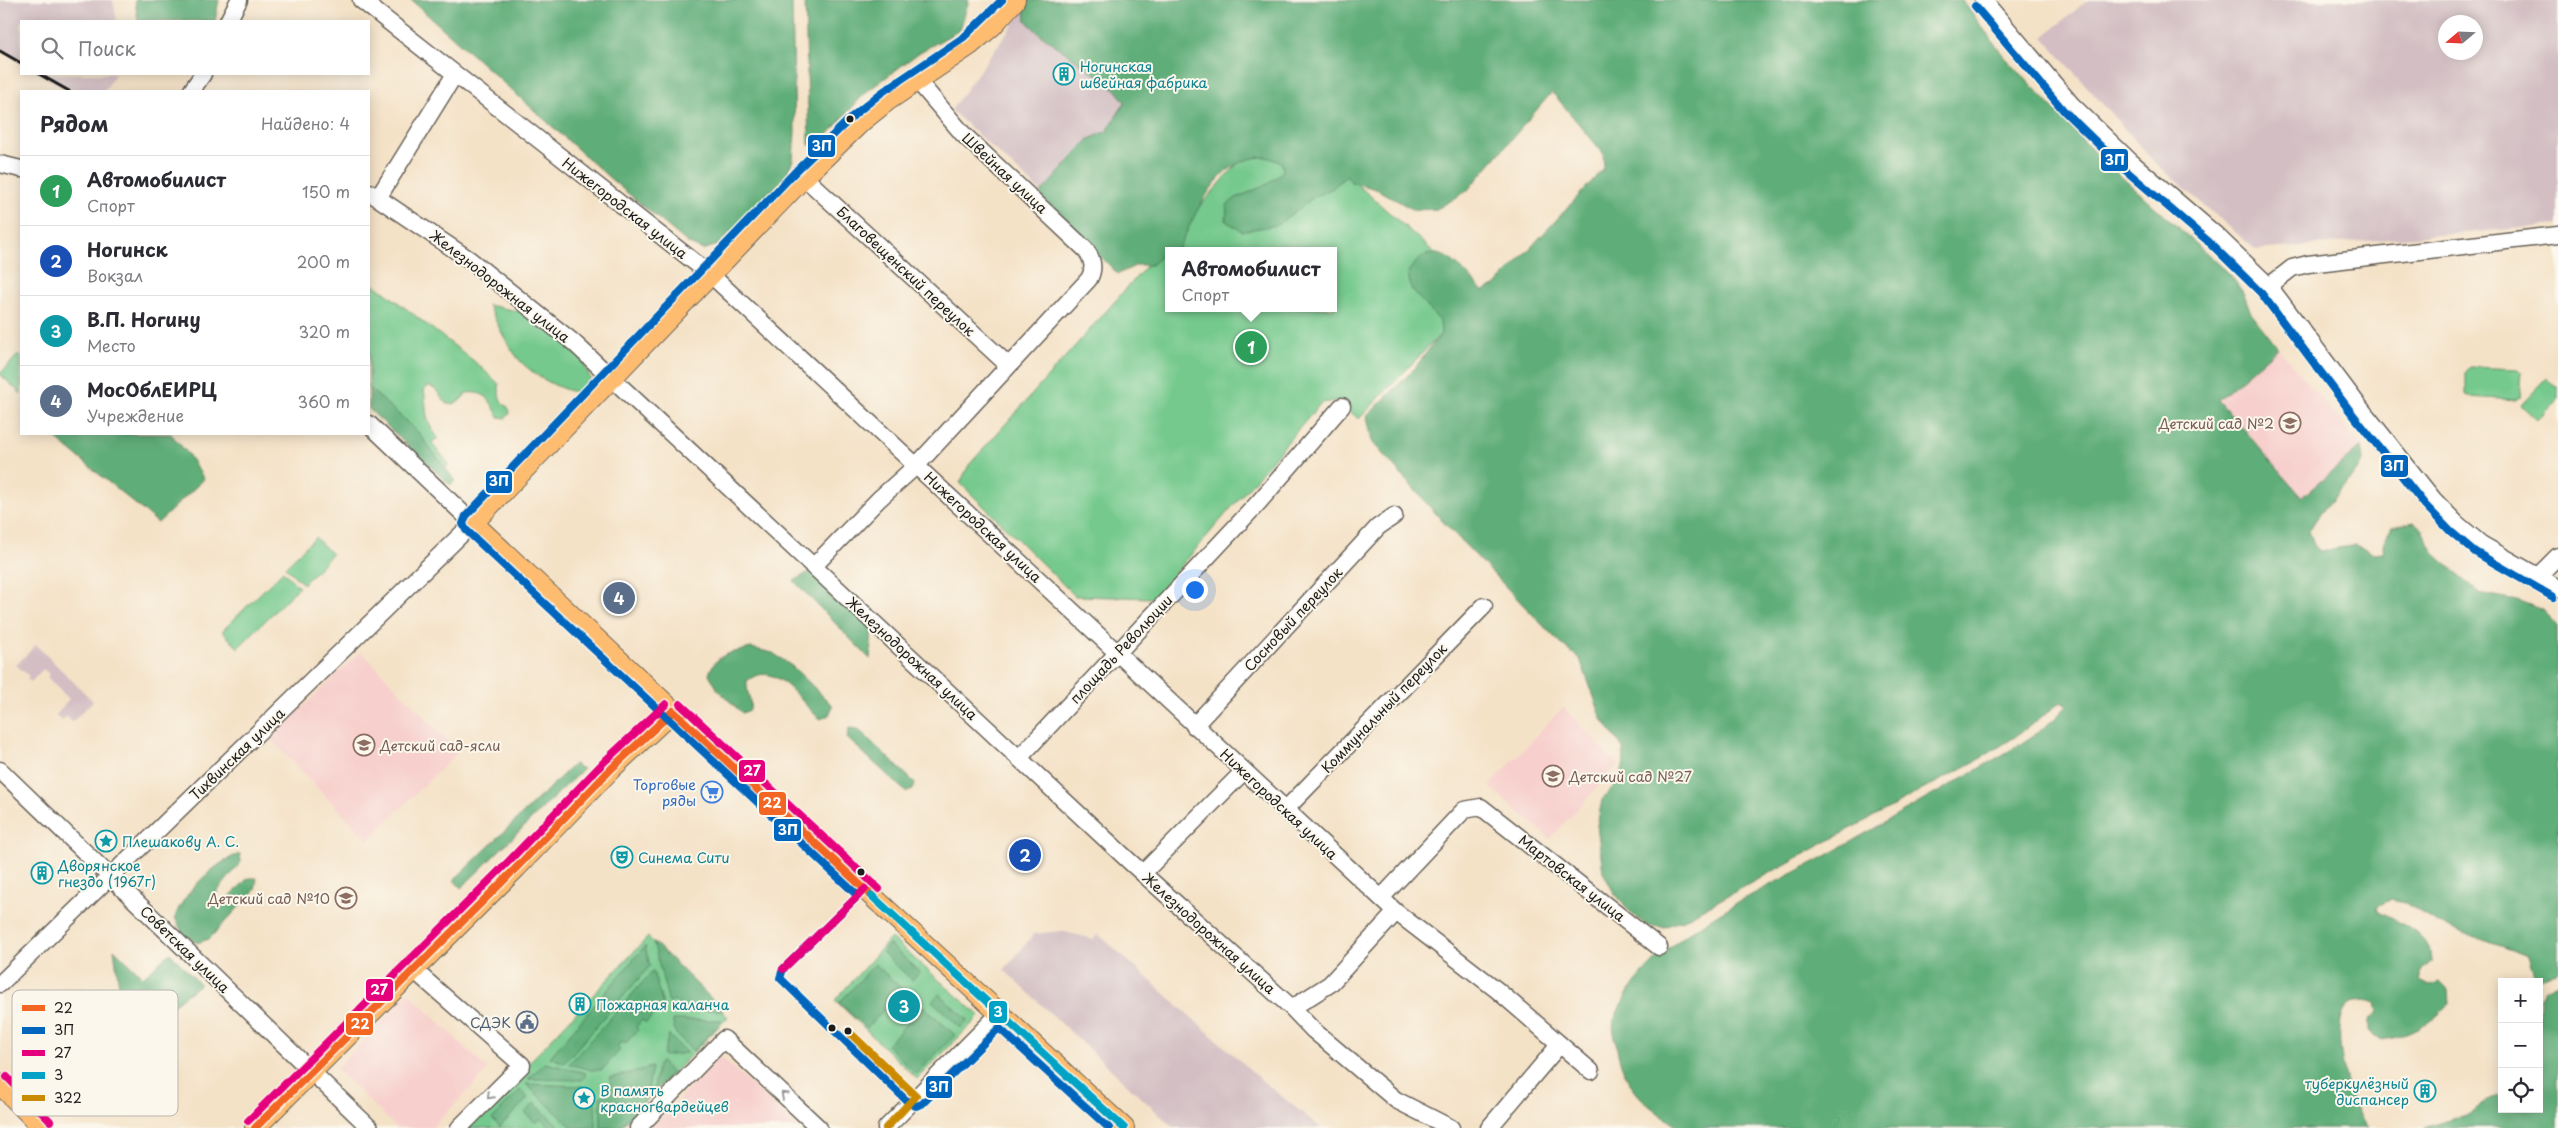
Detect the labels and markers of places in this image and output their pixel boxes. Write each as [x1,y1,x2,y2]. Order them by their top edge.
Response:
place label: Ногинская швейная фабрика [1080,56,1208,93]
building icon: Ногинская швейная фабрика [1052,62,1076,86]
unlabelled marker [845,114,855,124]
pin: 1 [1235,328,1267,366]
school or university icon: Детский сад №2 [2278,411,2302,435]
place label: Детский сад №2 [2158,413,2274,434]
pin: 4 [603,579,635,617]
school or university icon: Детский сад-ясли [352,733,376,757]
place label: Детский сад-ясли [379,735,501,756]
school or university icon: Детский сад №27 [1541,764,1565,788]
place label: Детский сад №27 [1568,766,1692,787]
place label: Торговые ряды [633,774,696,811]
supermarket icon: Торговые ряды [700,780,724,804]
place icon: Плешакову А. С. [94,829,118,853]
place label: Плешакову А. С. [122,831,239,852]
pin: 2 [1009,836,1041,874]
theatre icon: Синема Сити [610,845,634,869]
place label: Синема Сити [638,847,730,868]
place label: Дворянское гнездо (1967г) [57,855,156,892]
building icon: Дворянское гнездо (1967г) [30,861,54,885]
unlabelled marker [856,867,866,877]
school or university icon: Детский сад №10 [334,886,358,910]
place label: Детский сад №10 [207,888,330,909]
pin: 3 [888,987,920,1025]
building icon: Пожарная каланча [568,992,592,1016]
place label: Пожарная каланча [596,994,730,1015]
public building icon: СДЭК [515,1010,539,1034]
place label: СДЭК [470,1012,511,1033]
unlabelled marker [827,1023,837,1033]
unlabelled marker [843,1026,853,1036]
place label: туберкулёзный диспансер [2305,1073,2409,1110]
building icon: туберкулёзный диспансер [2413,1079,2437,1103]
place label: В память красногвардейцев [600,1080,729,1117]
place icon: В память красногвардейцев [572,1086,596,1110]

